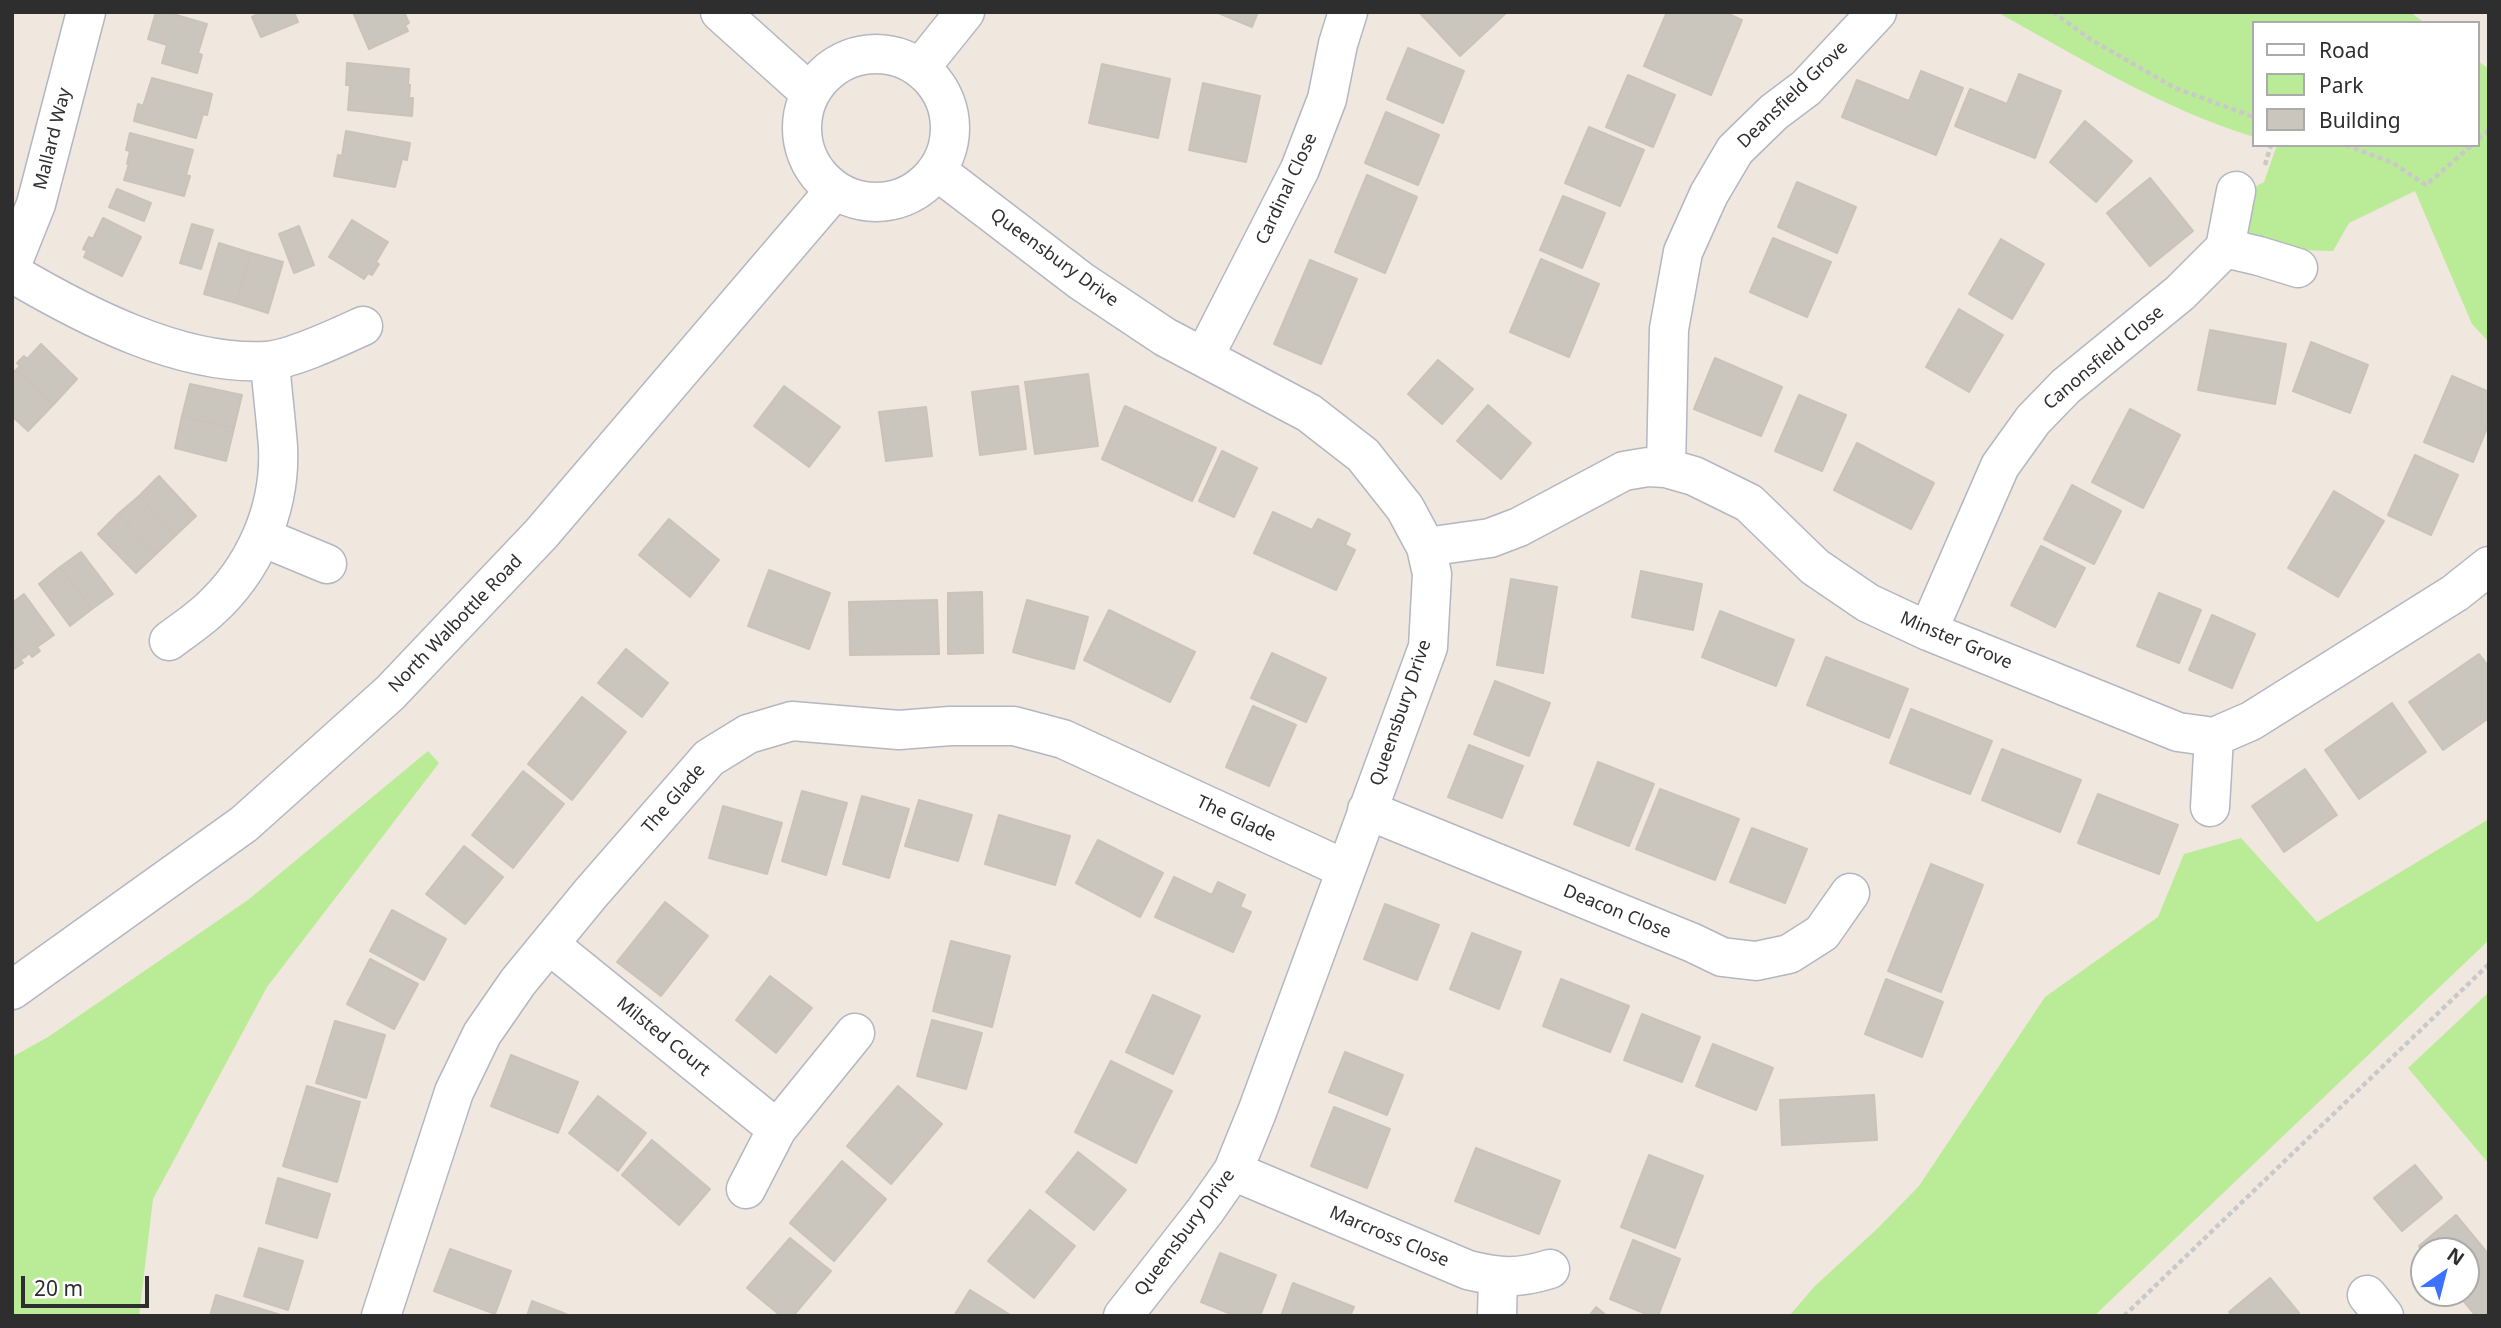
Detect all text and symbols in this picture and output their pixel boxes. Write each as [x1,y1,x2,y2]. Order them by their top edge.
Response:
legend [2252,21,2480,147]
text: Road [2319,36,2369,64]
street label: Deansfield Grove [1734,37,1852,153]
text: Park [2319,71,2363,99]
street label: Mallard Way [30,86,76,192]
text: Building [2319,106,2401,134]
street label: Cardinal Close [1252,130,1322,248]
street label: Queensbury Drive [986,204,1122,312]
street label: Canonsfield Close [2039,301,2169,415]
street label: North Walbottle Road [385,551,527,697]
street label: Minster Grove [1897,608,2015,674]
street label: Queensbury Drive [1366,637,1436,789]
street label: The Glade [638,760,710,838]
street label: The Glade [1193,791,1279,847]
street label: Deacon Close [1560,881,1674,943]
street label: Milsted Court [612,993,714,1081]
street label: Queensbury Drive [1130,1165,1240,1301]
street label: Marcross Close [1326,1202,1452,1272]
north arrow [2410,1237,2480,1307]
text: N [2442,1241,2470,1272]
scale bar [24,1262,152,1306]
text: 20 m [34,1274,83,1302]

